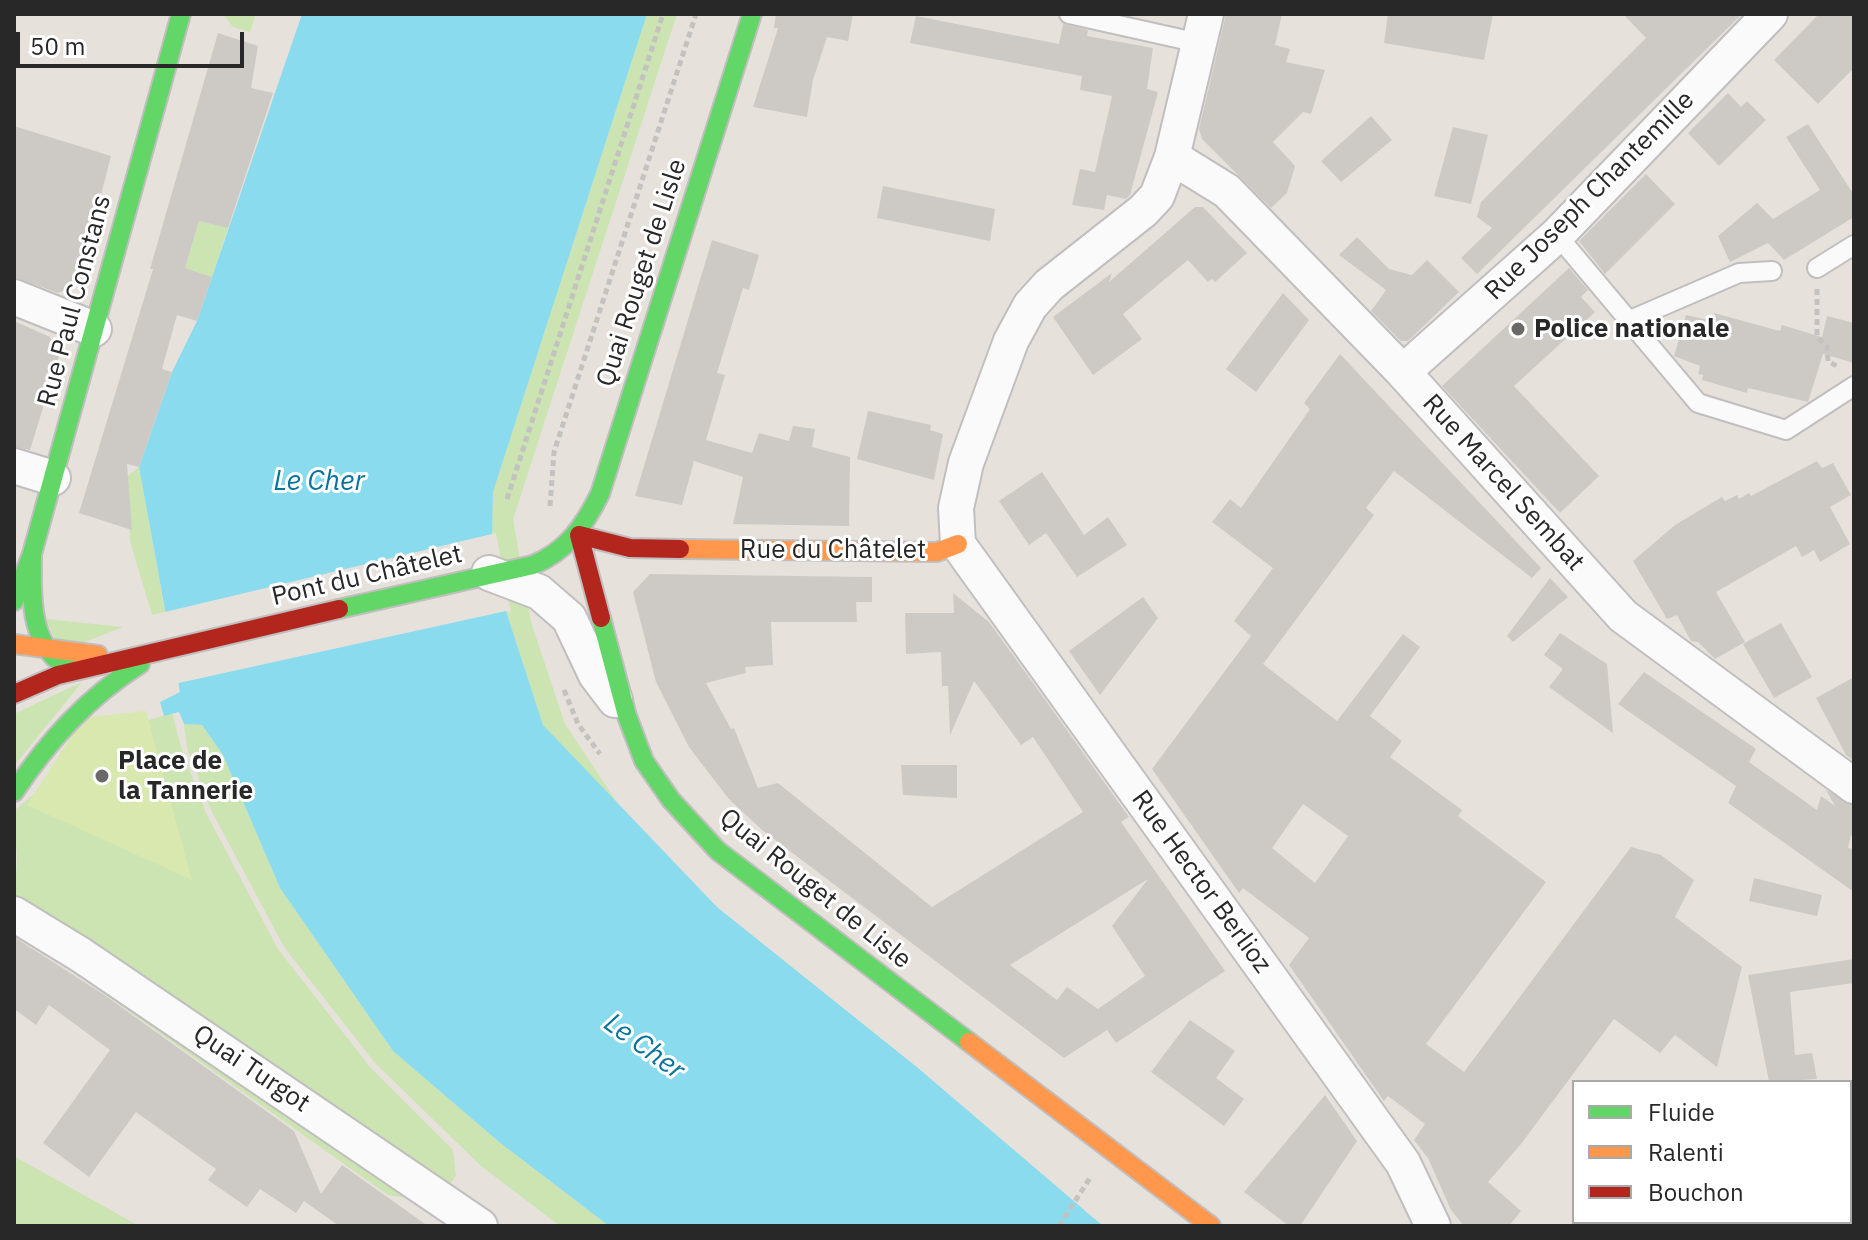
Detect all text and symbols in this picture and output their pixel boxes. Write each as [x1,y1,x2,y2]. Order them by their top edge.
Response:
scale bar [20,16,248,66]
text: 50 m [30,30,85,62]
street label: Rue Joseph Chantemille [1479,85,1701,307]
street label: Quai Rouget de Lisle [590,155,694,391]
street label: Rue Paul Constans [32,192,118,410]
place label: Police nationale [1534,313,1730,345]
marker: Police nationale [1509,320,1527,338]
street label: Rue Marcel Sembat [1416,388,1590,578]
water label: Le Cher [273,465,365,499]
street label: Rue du Châtelet [740,534,926,566]
street label: Pont du Châtelet [269,539,465,613]
place label: Place de la Tannerie [118,745,253,806]
marker: Place de la Tannerie [93,767,111,785]
street label: Rue Hector Berlioz [1124,785,1278,979]
street label: Quai Rouget de Lisle [713,802,917,976]
water label: Le Cher [597,1007,691,1087]
street label: Quai Turgot [187,1019,315,1119]
legend [1572,1080,1852,1224]
text: Fluide [1648,1096,1715,1128]
text: Ralenti [1648,1136,1724,1168]
text: Bouchon [1648,1176,1744,1208]

